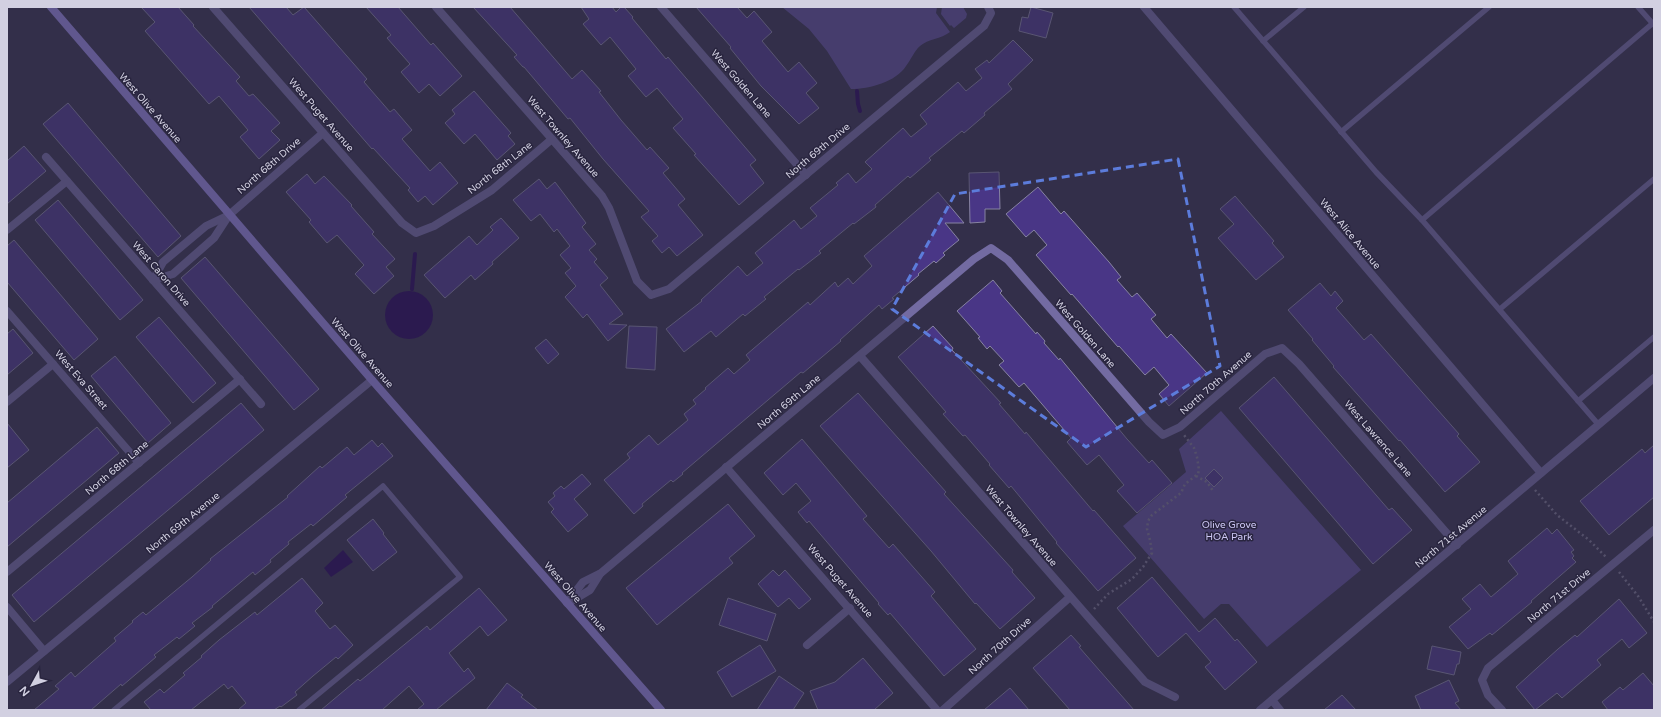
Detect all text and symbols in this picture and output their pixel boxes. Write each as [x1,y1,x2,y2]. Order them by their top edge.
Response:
street label: West Golden Lane [708,47,774,121]
street label: West Olive Avenue [116,71,184,146]
street label: West Puget Avenue [286,76,356,154]
street label: West Townley Avenue [524,94,602,180]
street label: North 69th Drive [783,120,853,181]
street label: North 68th Drive [235,135,303,197]
street label: North 68th Lane [465,139,535,197]
street label: West Alice Avenue [1317,196,1383,272]
street label: West Caron Drive [130,239,193,309]
street label: West Golden Lane [1052,297,1118,371]
street label: West Olive Avenue [328,316,396,391]
street label: West Eva Street [52,348,110,412]
street label: North 70th Avenue [1178,348,1255,417]
street label: North 69th Lane [755,372,823,432]
street label: West Lawrence Lane [1341,398,1415,480]
street label: North 68th Lane [83,438,151,498]
street label: West Townley Avenue [982,483,1060,569]
street label: North 69th Avenue [144,489,222,556]
street label: North 71st Avenue [1413,503,1490,570]
park label: Olive Grove HOA Park [1202,519,1257,543]
street label: West Puget Avenue [805,542,875,620]
street label: West Olive Avenue [541,560,609,635]
street label: North 71st Drive [1525,566,1593,626]
street label: North 70th Drive [966,615,1034,677]
north arrow [12,665,52,705]
text: N [17,684,33,699]

